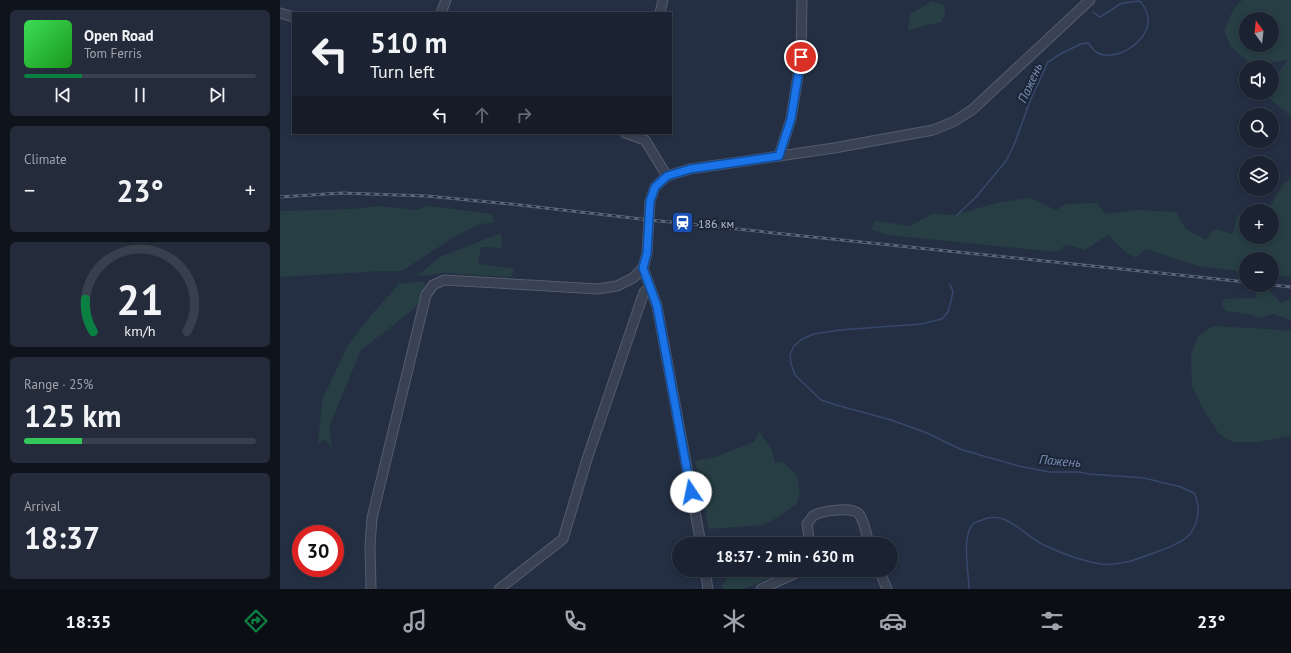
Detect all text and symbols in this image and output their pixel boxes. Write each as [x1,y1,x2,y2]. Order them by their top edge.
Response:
north arrow [1239,12,1279,52]
map controls [1239,12,1279,292]
text: 510 m [370,24,447,61]
text: Open Road [84,26,154,45]
icon: left [304,28,356,80]
pin [784,40,818,74]
text: Tom Ferris [84,45,142,62]
icon: arrive [790,46,812,68]
text: Turn left [370,60,435,83]
water label: Пажень [1014,60,1046,106]
button: sound [1239,60,1279,100]
icon: previous [52,84,74,106]
icon: pause [129,84,151,106]
icon: next [206,84,228,106]
icon: left [429,104,451,126]
icon: ahead [471,104,493,126]
icon: right [513,104,535,126]
button: search [1239,108,1279,148]
text: Climate [24,151,67,168]
button: layers [1239,156,1279,196]
text: 23° [116,171,164,210]
text: − [24,176,35,204]
text: + [245,176,256,204]
button: + [1239,204,1279,244]
station icon: 186 км [669,210,695,236]
place label: 186 км [698,216,734,231]
button: − [1239,252,1279,292]
text: 21 [116,273,164,326]
text: km/h [124,321,156,340]
text: Range · 25% [24,376,93,393]
text: 125 km [24,396,122,435]
water label: Пажень [1038,451,1082,471]
position arrow [670,471,712,513]
text: Arrival [24,498,60,515]
text: 18:37 [24,518,100,557]
speed limit sign: 30 [292,525,344,577]
text: 18:37 · 2 min · 630 m [716,547,854,566]
icon: directions [242,607,270,635]
icon: music [401,607,429,635]
icon: phone [561,607,589,635]
icon: climate [720,607,748,635]
icon: car [879,607,907,635]
icon: filters [1038,607,1066,635]
text: 18:35 [66,610,111,633]
text: 23° [1197,610,1225,633]

